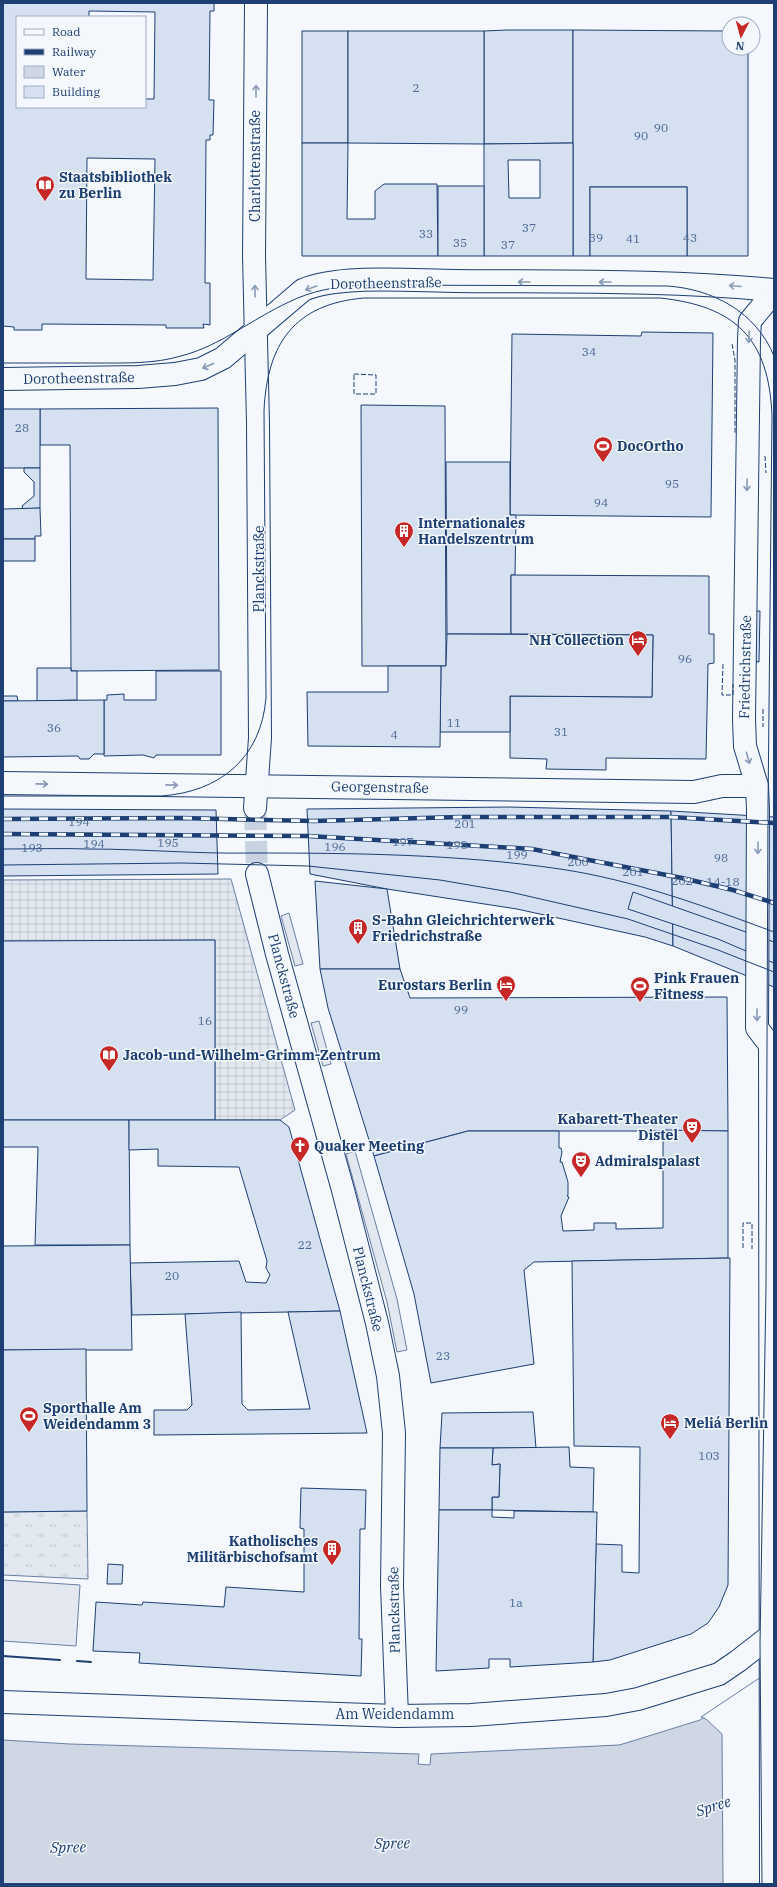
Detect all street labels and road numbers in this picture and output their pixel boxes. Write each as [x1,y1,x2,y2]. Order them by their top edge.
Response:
street label: Charlottenstraße [246,110,264,222]
street label: Dorotheenstraße [330,273,442,293]
street label: Dorotheenstraße [23,368,135,388]
street label: Planckstraße [250,526,268,612]
street label: Friedrichstraße [735,615,755,719]
street label: Georgenstraße [331,777,429,797]
street label: Planckstraße [264,932,304,1020]
street label: Planckstraße [349,1245,387,1333]
street label: Planckstraße [384,1566,404,1654]
street label: Am Weidendamm [336,1705,454,1723]

